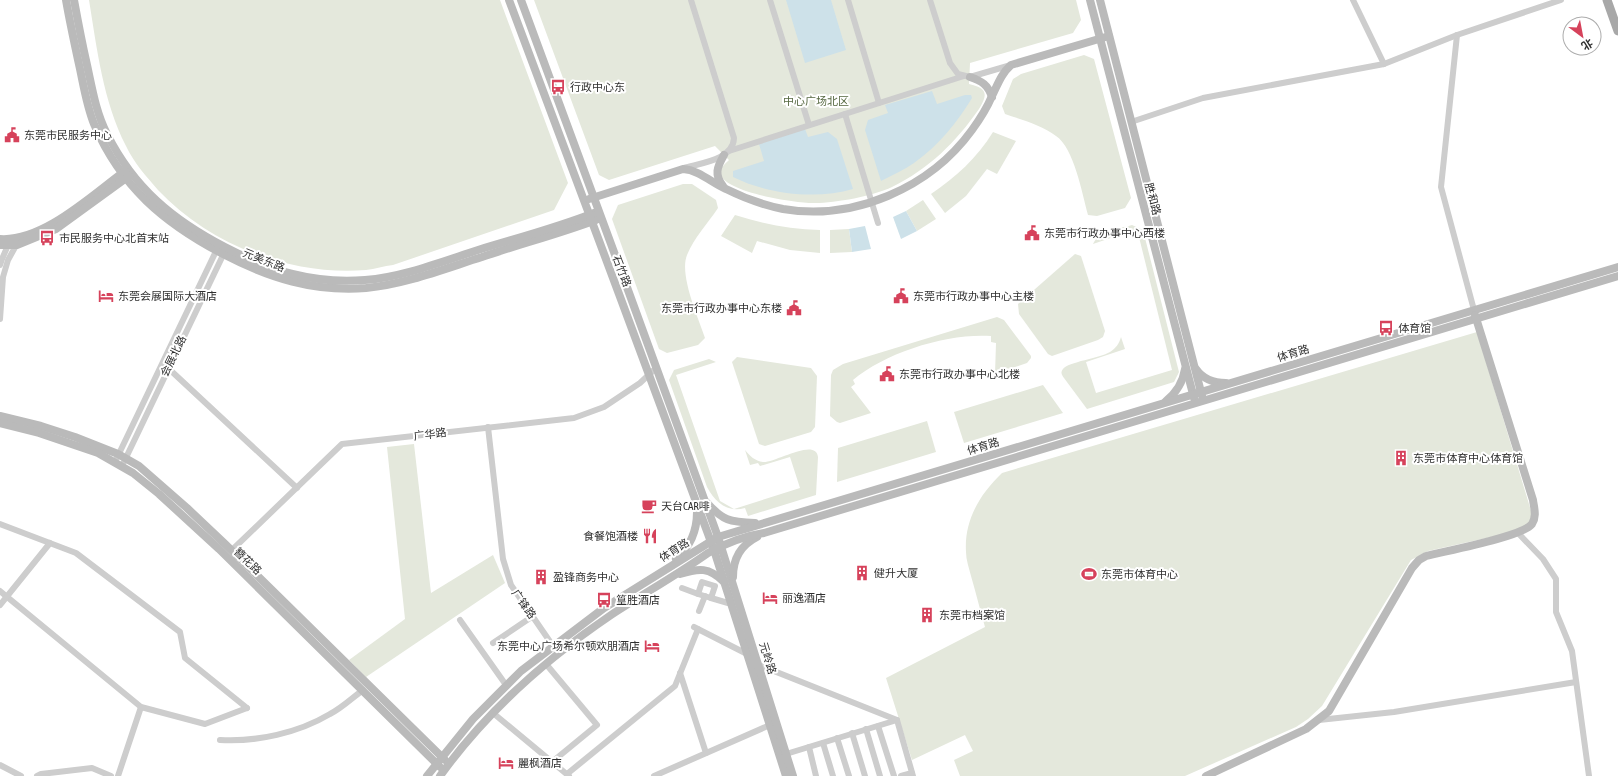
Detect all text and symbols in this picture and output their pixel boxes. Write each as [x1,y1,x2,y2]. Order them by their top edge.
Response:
north arrow [1562,16,1602,56]
text: 北 [1579,36,1595,52]
bus stop icon: 行政中心东 [549,78,567,96]
place label: 行政中心东 [570,81,625,93]
park label: 中心广场北区 [783,95,849,107]
public building icon: 东莞市民服务中心 [3,126,21,144]
place label: 东莞市民服务中心 [24,129,112,141]
street label: 胜和路 [1143,182,1163,216]
public building icon: 东莞市行政办事中心西楼 [1023,224,1041,242]
place label: 东莞市行政办事中心西楼 [1044,227,1165,239]
bus stop icon: 市民服务中心北首末站 [38,229,56,247]
place label: 市民服务中心北首末站 [59,232,169,244]
street label: 元美东路 [241,246,287,274]
street label: 石竹路 [610,253,634,289]
hotel icon: 东莞会展国际大酒店 [97,287,115,305]
public building icon: 东莞市行政办事中心主楼 [892,287,910,305]
place label: 东莞会展国际大酒店 [118,290,217,302]
place label: 东莞市行政办事中心主楼 [913,290,1034,302]
public building icon: 东莞市行政办事中心东楼 [785,299,803,317]
place label: 东莞市行政办事中心东楼 [661,302,782,314]
bus stop icon: 体育馆 [1377,319,1395,337]
place label: 体育馆 [1398,322,1431,334]
street label: 会展北路 [158,334,188,378]
street label: 体育路 [1275,342,1311,364]
public building icon: 东莞市行政办事中心北楼 [878,365,896,383]
place label: 东莞市行政办事中心北楼 [899,368,1020,380]
street label: 广华路 [413,426,447,442]
street label: 体育路 [965,435,1001,457]
building icon: 东莞市体育中心体育馆 [1392,449,1410,467]
place label: 东莞市体育中心体育馆 [1413,452,1523,464]
cafe icon: 天台CAR啡 [640,497,658,515]
place label: 天台CAR啡 [661,500,710,512]
restaurant icon: 食餐饱酒楼 [641,527,659,545]
place label: 食餐饱酒楼 [583,530,638,542]
street label: 体育路 [657,536,691,564]
street label: 簪花路 [232,545,264,577]
building icon: 健升大厦 [853,564,871,582]
sports icon: 东莞市体育中心 [1080,565,1098,583]
place label: 健升大厦 [874,567,918,579]
building icon: 盈锋商务中心 [532,568,550,586]
place label: 东莞市体育中心 [1101,568,1178,580]
place label: 盈锋商务中心 [553,571,619,583]
street label: 广锋路 [510,587,538,621]
hotel icon: 丽逸酒店 [761,589,779,607]
bus stop icon: 篁胜酒店 [595,591,613,609]
place label: 丽逸酒店 [782,592,826,604]
place label: 篁胜酒店 [616,594,660,606]
building icon: 东莞市档案馆 [918,606,936,624]
place label: 东莞市档案馆 [939,609,1005,621]
hotel icon: 东莞中心广场希尔顿欢朋酒店 [643,637,661,655]
place label: 东莞中心广场希尔顿欢朋酒店 [497,640,640,652]
street label: 元岭路 [757,640,779,676]
hotel icon: 麗枫酒店 [497,754,515,772]
place label: 麗枫酒店 [518,757,562,769]

